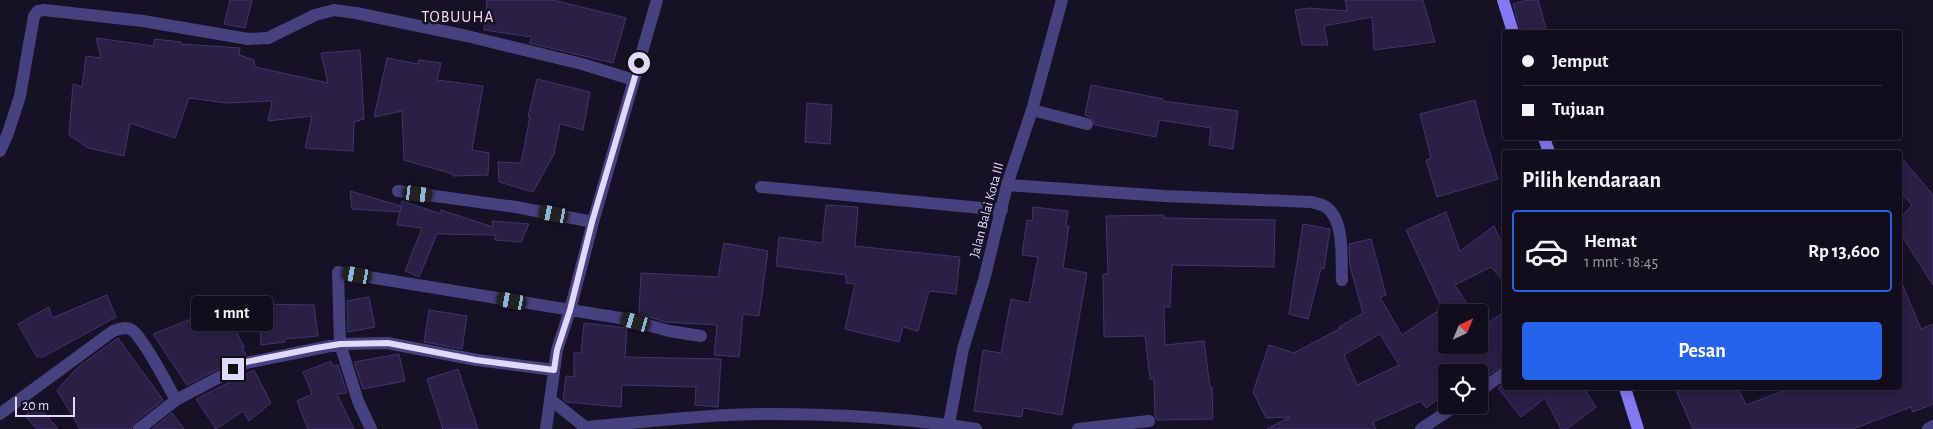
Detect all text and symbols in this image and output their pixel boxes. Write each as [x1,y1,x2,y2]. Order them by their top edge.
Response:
district label: TOBUUHA [421,9,495,25]
route start [628,52,650,74]
text: Jemput [1552,52,1608,71]
text: Tujuan [1552,100,1605,119]
street label: Jalan Balai Kota III [968,161,1006,259]
text: Pilih kendaraan [1522,169,1661,191]
car [402,185,433,203]
car [537,204,570,224]
icon: car [1524,229,1569,274]
text: Hemat [1584,232,1637,251]
text: Rp 13,600 [1808,242,1880,261]
text: 1 mnt · 18:45 [1584,254,1658,270]
car [340,265,373,285]
car [495,291,528,311]
callout: 1 mnt [192,296,274,332]
north arrow [1438,304,1488,354]
map controls [1438,304,1488,414]
text: 1 mnt [215,305,249,321]
car [619,311,652,333]
button: Pesan [1522,322,1882,380]
route end [222,358,244,380]
button: locate [1438,364,1488,414]
scale bar [15,394,75,417]
text: 20 m [22,399,49,413]

